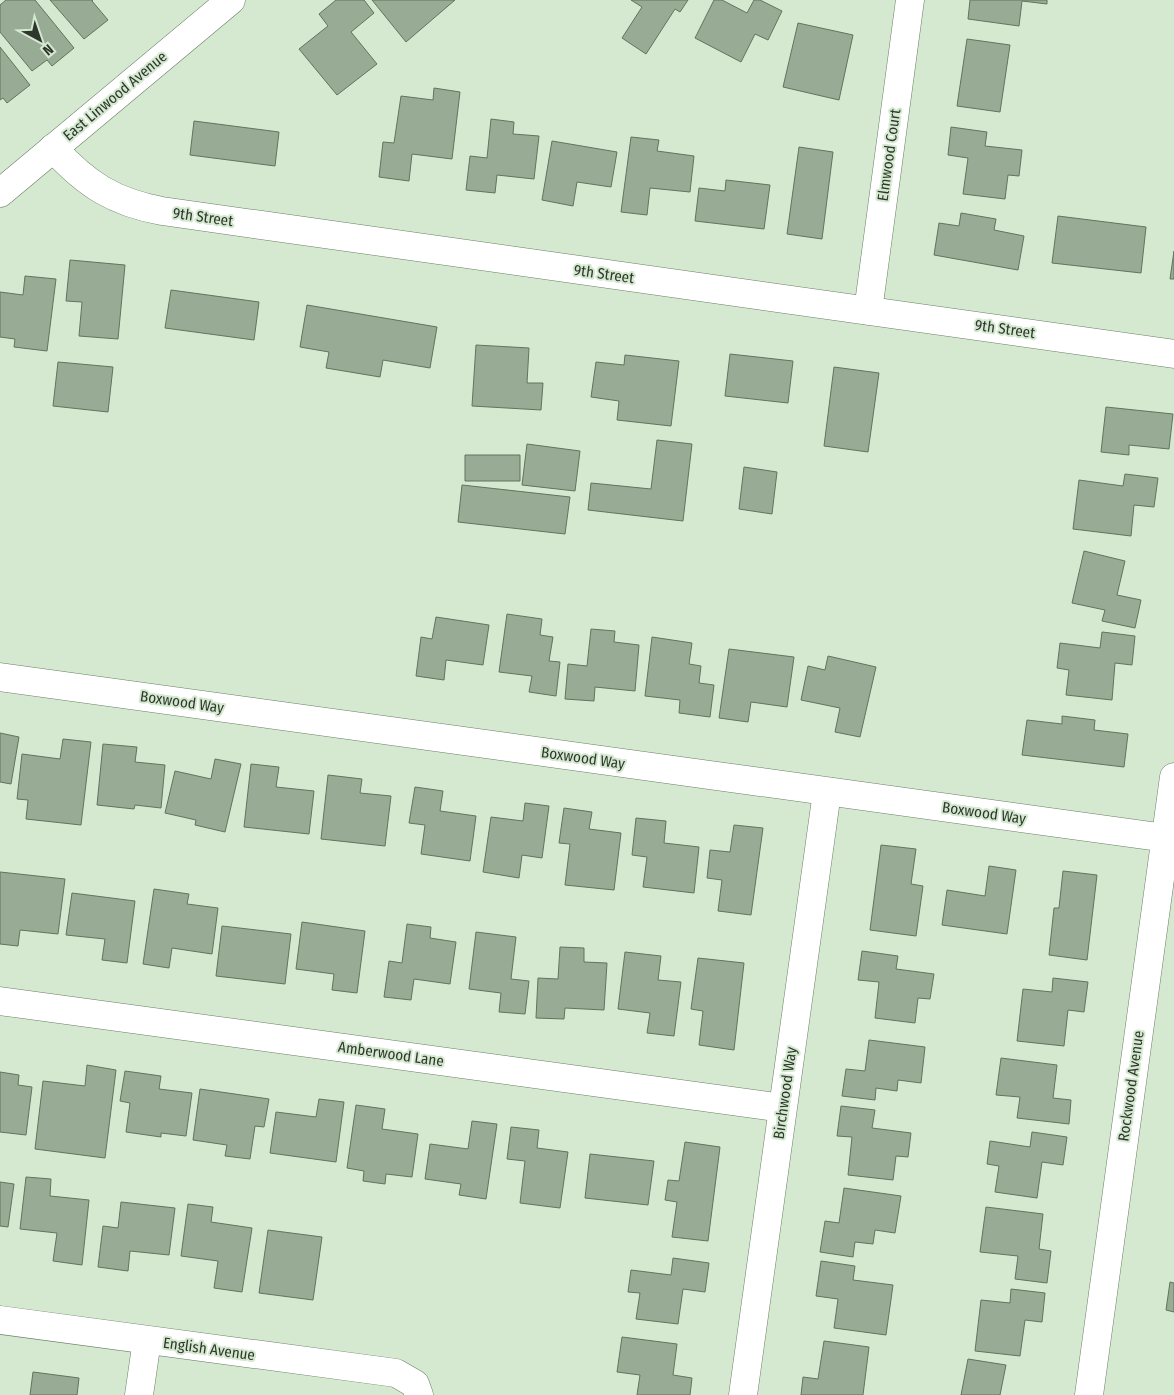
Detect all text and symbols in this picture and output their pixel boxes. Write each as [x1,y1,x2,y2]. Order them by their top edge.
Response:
north arrow [15,15,65,65]
text: N [39,40,57,59]
street label: East Linwood Avenue [60,47,170,145]
street label: Elmwood Court [874,108,904,202]
street label: 9th Street [172,204,234,230]
street label: 9th Street [573,261,635,287]
street label: 9th Street [974,316,1036,342]
street label: Boxwood Way [139,687,225,717]
street label: Boxwood Way [540,743,626,773]
street label: Boxwood Way [941,798,1027,828]
street label: Rockwood Avenue [1114,1030,1148,1142]
street label: Amberwood Lane [337,1038,445,1070]
street label: Birchwood Way [770,1045,800,1140]
street label: English Avenue [162,1334,256,1364]

